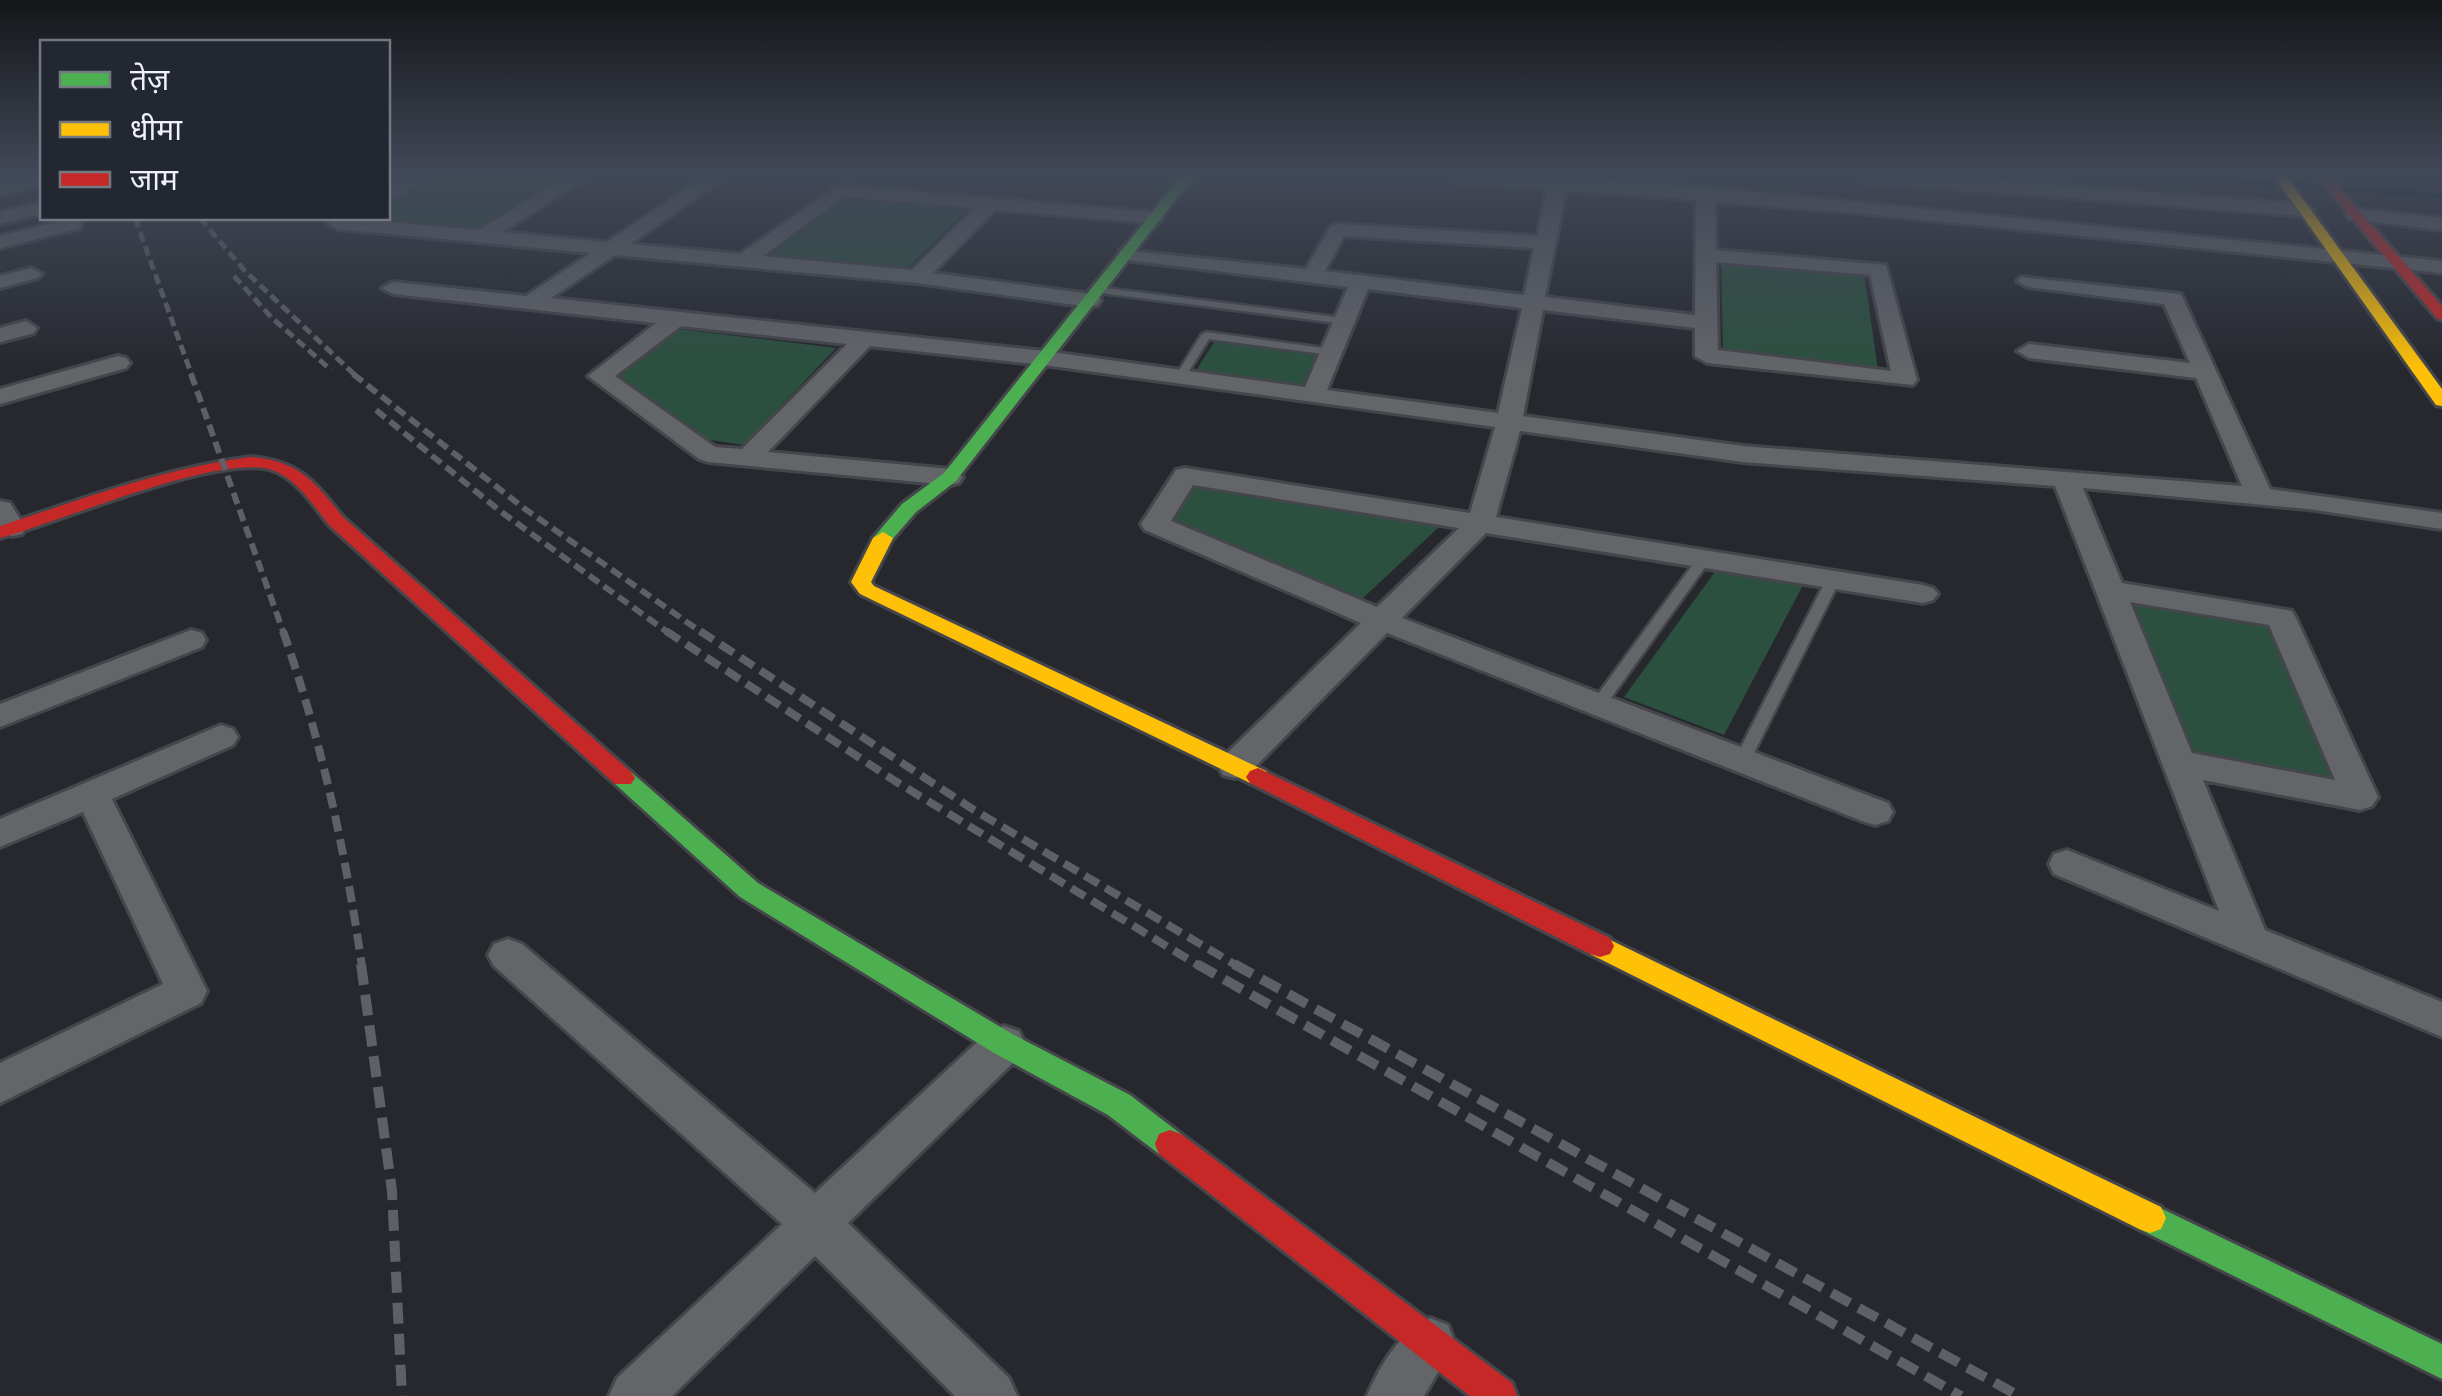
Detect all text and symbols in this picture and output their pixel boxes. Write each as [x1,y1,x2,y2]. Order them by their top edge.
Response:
legend [40,40,390,220]
text: तेज़ [130,59,170,99]
text: धीमा [130,109,183,149]
text: जाम [130,159,179,199]

